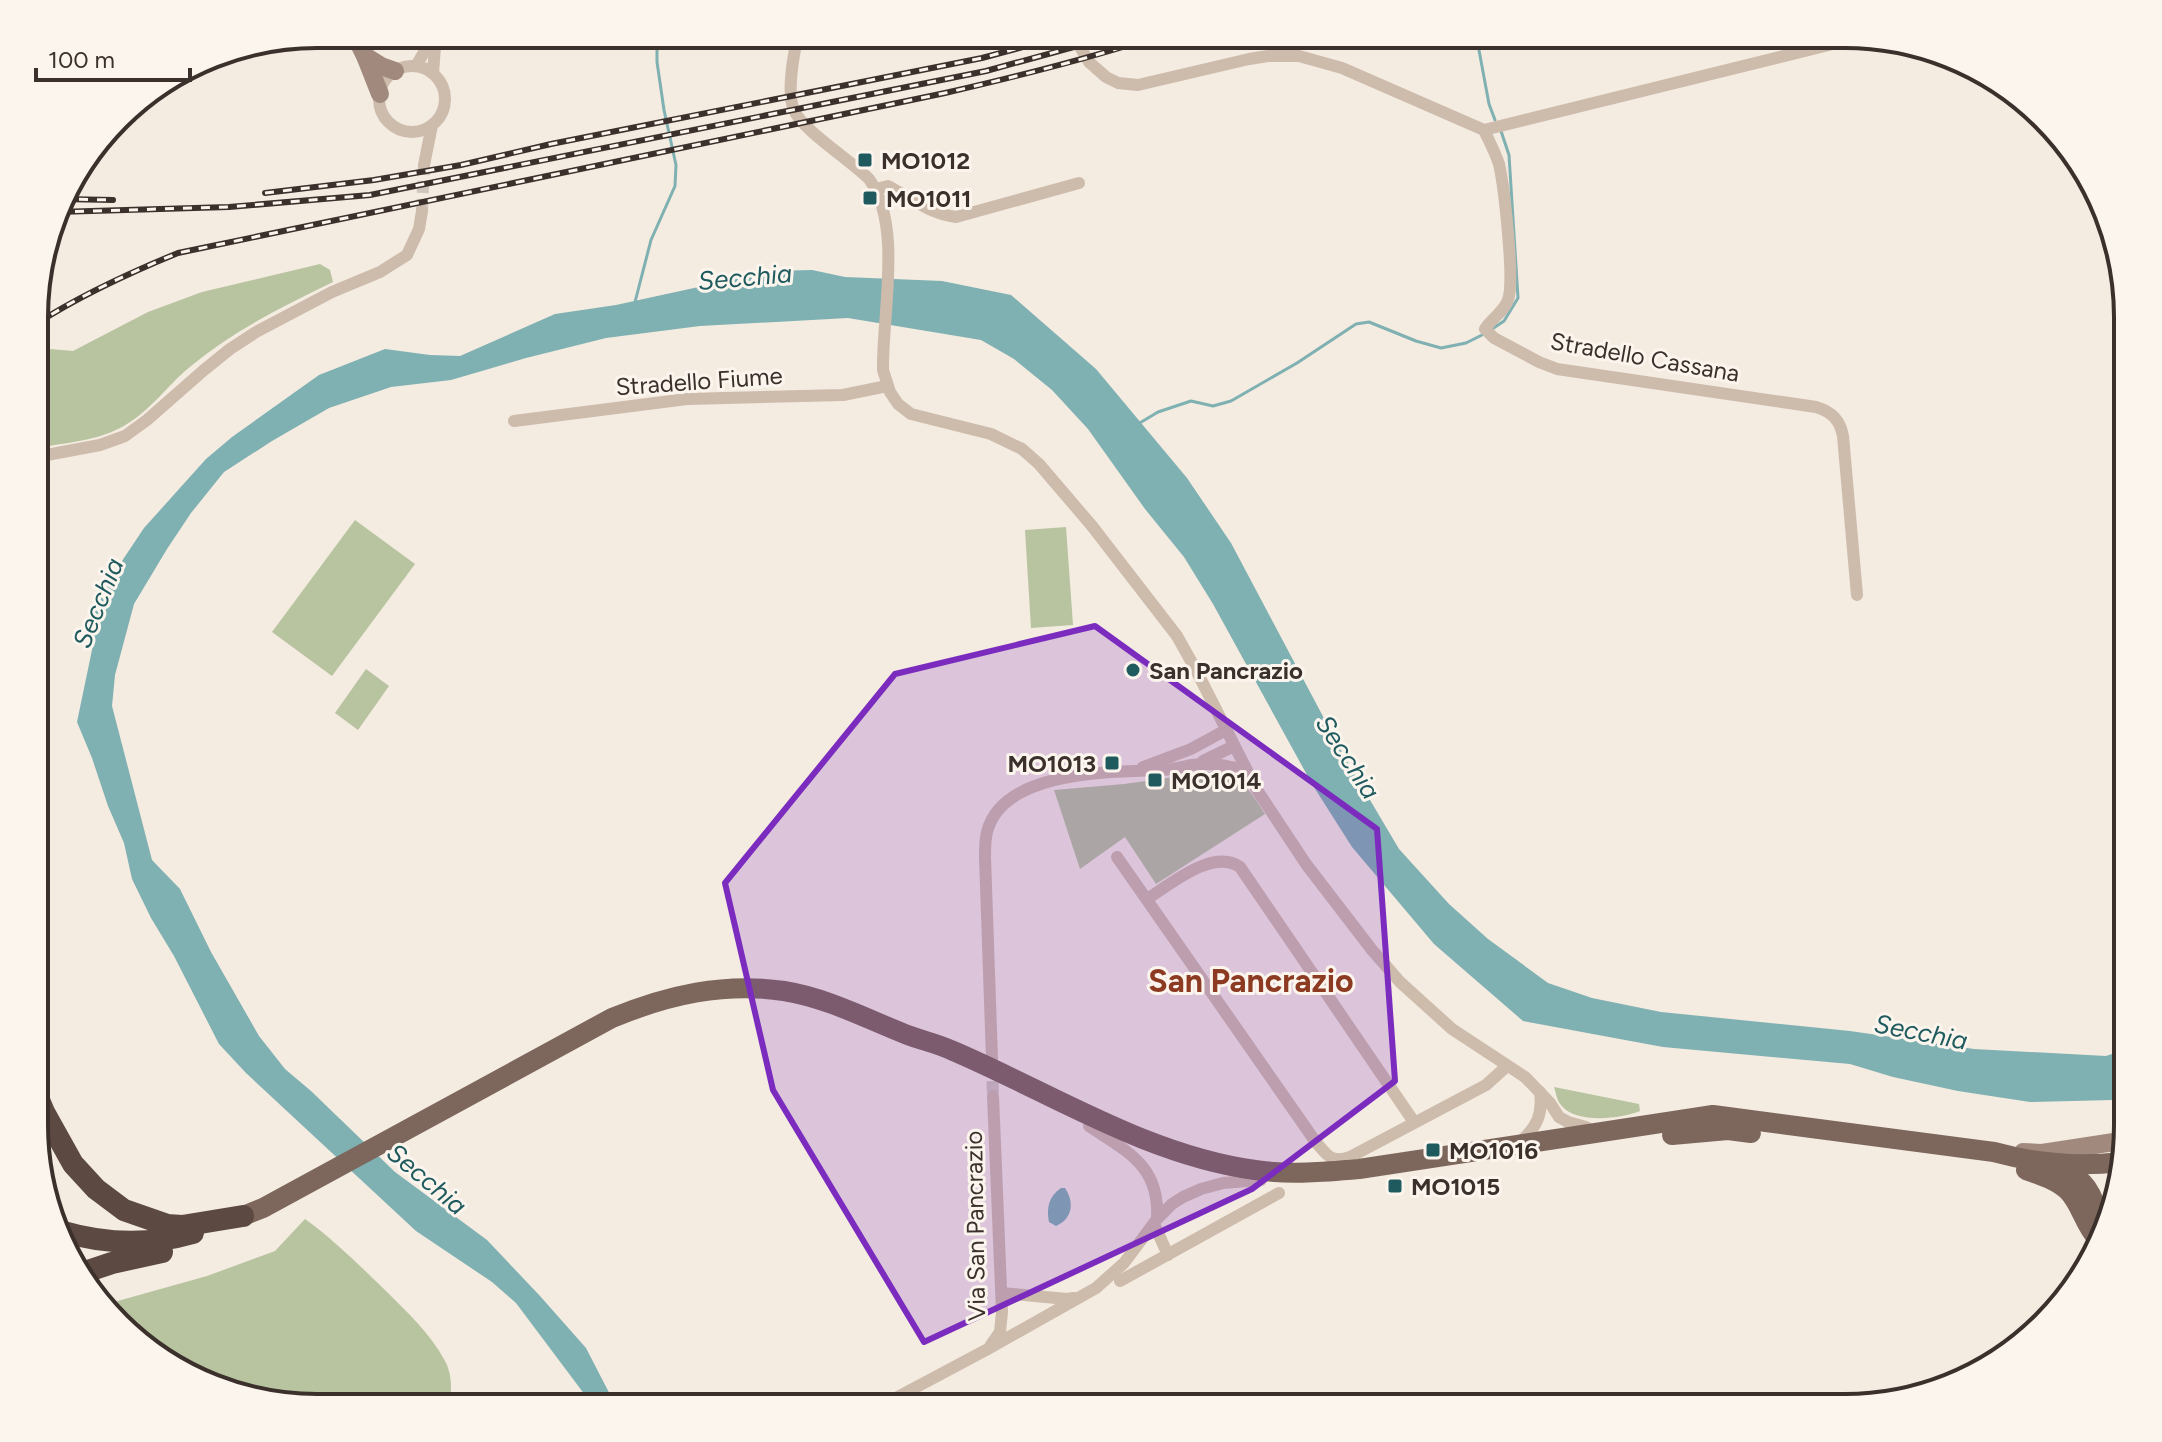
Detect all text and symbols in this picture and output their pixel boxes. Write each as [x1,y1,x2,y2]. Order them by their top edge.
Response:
scale bar [36,32,190,82]
text: 100 m [48,45,115,74]
place label: MO1012 [881,146,970,175]
marker: MO1012 [856,151,874,169]
place label: MO1011 [886,184,971,213]
marker: MO1011 [861,189,879,207]
water label: Secchia [697,257,793,297]
street label: Stradello Cassana [1548,326,1742,388]
street label: Stradello Fiume [615,361,783,401]
water label: Secchia [66,553,130,653]
place label: San Pancrazio [1149,656,1303,685]
marker: San Pancrazio [1124,661,1142,679]
water label: Secchia [1309,709,1387,805]
place label: MO1013 [1007,749,1096,778]
marker: MO1013 [1103,754,1121,772]
place label: MO1014 [1171,766,1261,795]
marker: MO1014 [1146,771,1164,789]
district label: San Pancrazio [1148,962,1354,1000]
water label: Secchia [1872,1007,1970,1057]
street label: Via San Pancrazio [959,1130,991,1322]
water label: Secchia [381,1136,473,1222]
place label: MO1016 [1449,1136,1538,1165]
marker: MO1016 [1424,1141,1442,1159]
place label: MO1015 [1411,1172,1500,1201]
marker: MO1015 [1386,1177,1404,1195]

